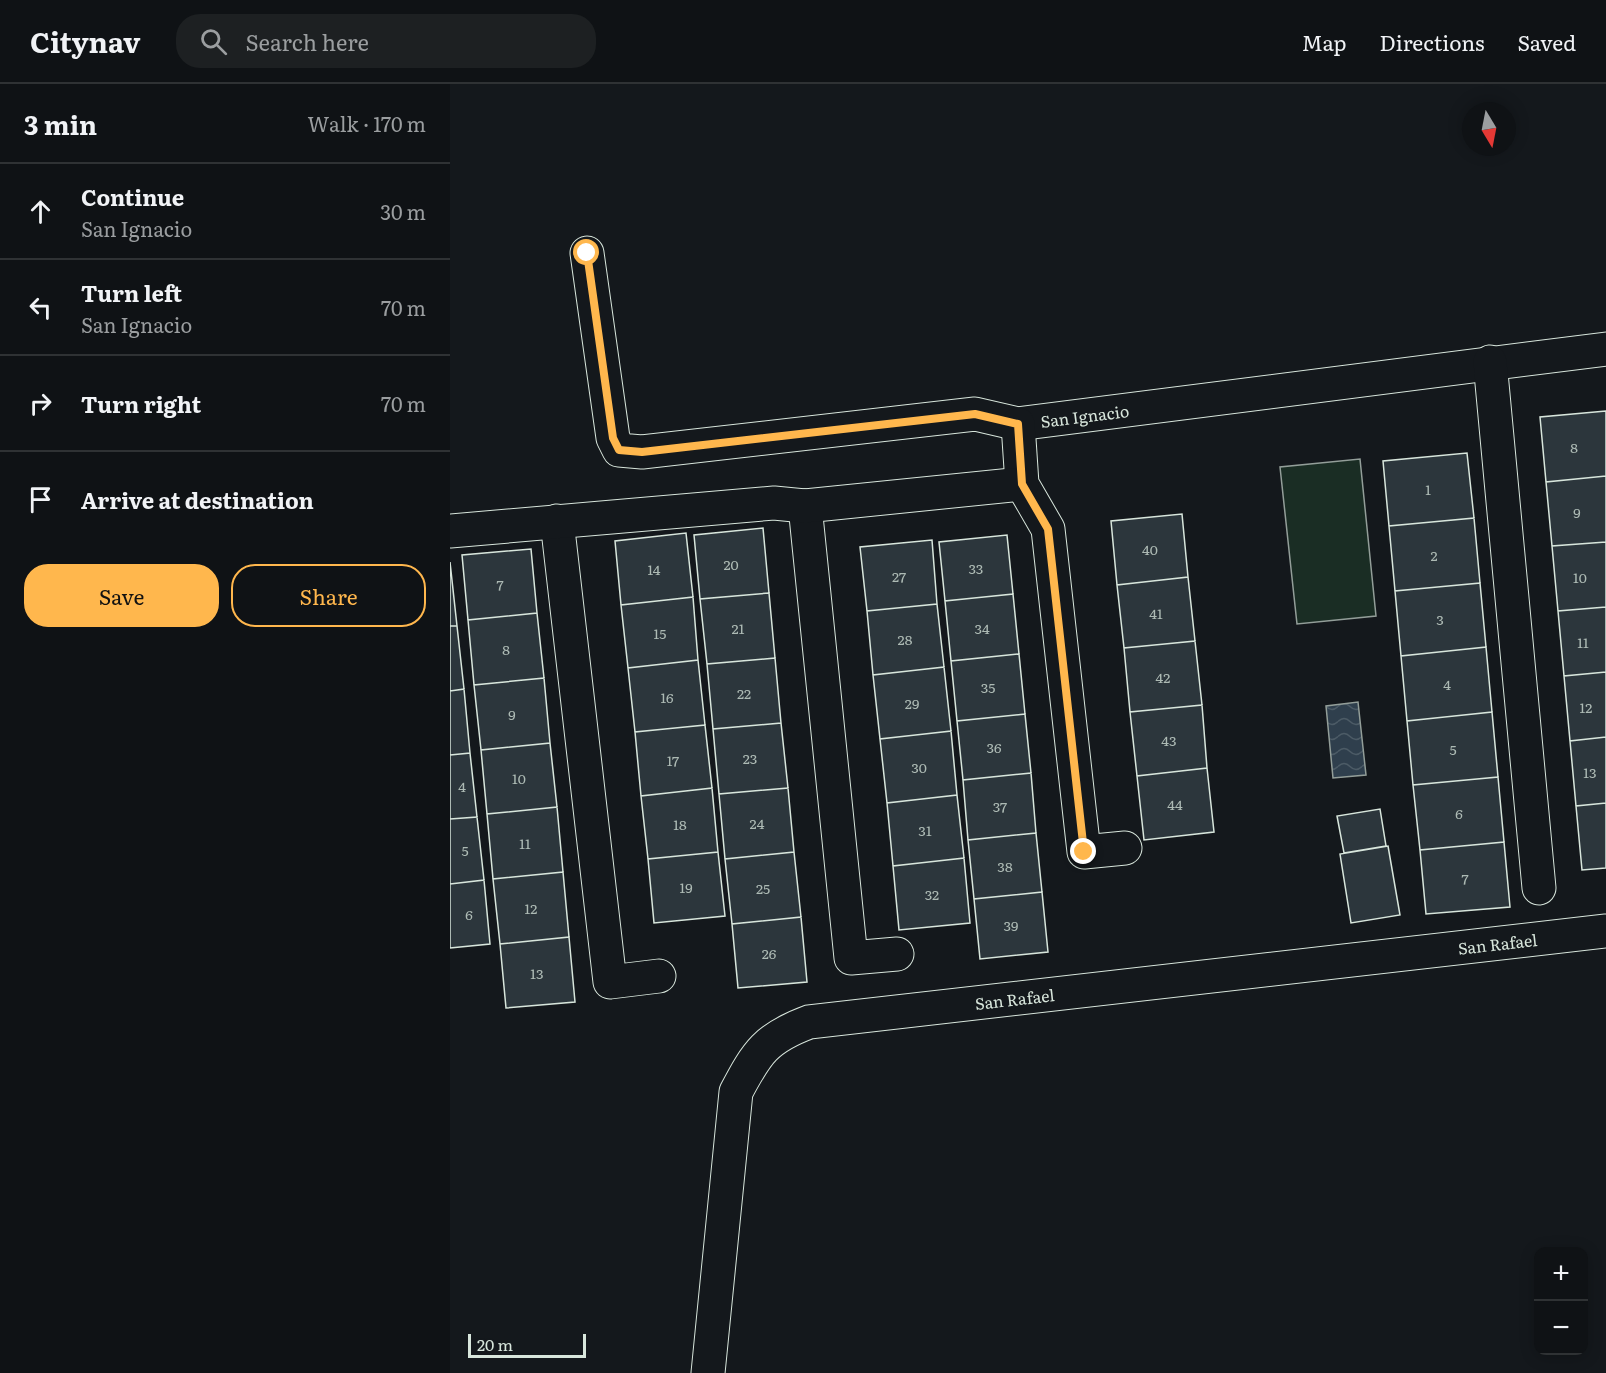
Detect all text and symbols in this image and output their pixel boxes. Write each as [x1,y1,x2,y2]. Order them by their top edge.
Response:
search box [176,14,596,68]
text: Citynav [30,20,140,62]
icon: search [197,25,230,58]
text: Search here [245,25,369,58]
text: Map [1302,26,1347,57]
text: Directions [1380,26,1485,57]
text: Saved [1518,26,1576,57]
north arrow [1462,102,1516,156]
text: 3 min [24,104,97,143]
text: Walk · 170 m [308,108,426,138]
text: Continue [81,180,184,213]
icon: ahead [24,195,57,228]
text: 30 m [380,196,426,226]
text: San Ignacio [81,213,192,243]
route start [573,239,599,265]
text: Turn left [81,276,182,309]
icon: left [24,291,57,324]
text: 70 m [381,292,426,322]
text: San Ignacio [81,309,192,339]
icon: right [24,387,57,420]
text: Turn right [81,387,201,420]
text: 70 m [381,388,426,418]
street label: San Ignacio [1039,398,1130,433]
house number: 8 [1570,437,1578,457]
house number: 1 [1425,479,1431,499]
icon: arrive [24,483,57,516]
text: Arrive at destination [81,483,314,516]
house number: 9 [1573,502,1581,522]
house number: 40 [1142,539,1158,559]
house number: 2 [1430,545,1438,565]
house number: 20 [723,554,739,574]
house number: 33 [969,558,983,578]
house number: 14 [648,559,661,579]
button: Save [24,564,219,627]
button: Share [231,564,426,627]
house number: 27 [892,566,906,586]
house number: 10 [1573,567,1587,587]
house number: 7 [496,574,504,594]
house number: 41 [1149,603,1163,623]
house number: 3 [1436,609,1444,629]
house number: 21 [732,618,745,638]
house number: 34 [974,618,990,638]
house number: 15 [654,623,666,643]
house number: 28 [898,629,913,649]
house number: 11 [1577,632,1589,652]
house number: 8 [502,639,510,659]
house number: 42 [1156,667,1170,687]
house number: 4 [1443,674,1451,694]
house number: 35 [981,677,995,697]
house number: 22 [737,683,751,703]
house number: 16 [660,687,674,707]
house number: 29 [905,693,919,713]
house number: 12 [1580,697,1592,717]
house number: 9 [508,704,516,724]
house number: 43 [1161,730,1177,750]
house number: 36 [986,737,1002,757]
house number: 5 [1449,739,1457,759]
house number: 23 [743,748,757,768]
house number: 17 [667,750,679,770]
house number: 30 [911,757,927,777]
house number: 13 [1583,762,1597,782]
house number: 10 [512,768,526,788]
house number: 4 [458,776,466,796]
house number: 44 [1167,794,1183,814]
house number: 37 [993,796,1007,816]
house number: 6 [1455,803,1463,823]
house number: 24 [750,813,765,833]
house number: 18 [673,814,687,834]
house number: 31 [918,820,932,840]
house number: 11 [519,833,531,853]
route end [1070,838,1096,864]
house number: 5 [461,840,469,860]
house number: 38 [997,856,1013,876]
house number: 7 [1461,868,1469,888]
house number: 19 [679,877,693,897]
house number: 25 [756,878,770,898]
house number: 32 [925,884,939,904]
house number: 12 [525,898,537,918]
house number: 6 [465,904,473,924]
house number: 39 [1004,915,1018,935]
street label: San Rafael [1457,927,1538,960]
house number: 26 [762,943,777,963]
house number: 13 [530,963,544,983]
street label: San Rafael [974,982,1056,1015]
map controls [1534,1247,1588,1355]
button: + [1534,1247,1588,1301]
button: − [1534,1301,1588,1355]
scale bar [468,1331,586,1358]
text: 20 m [477,1332,513,1356]

